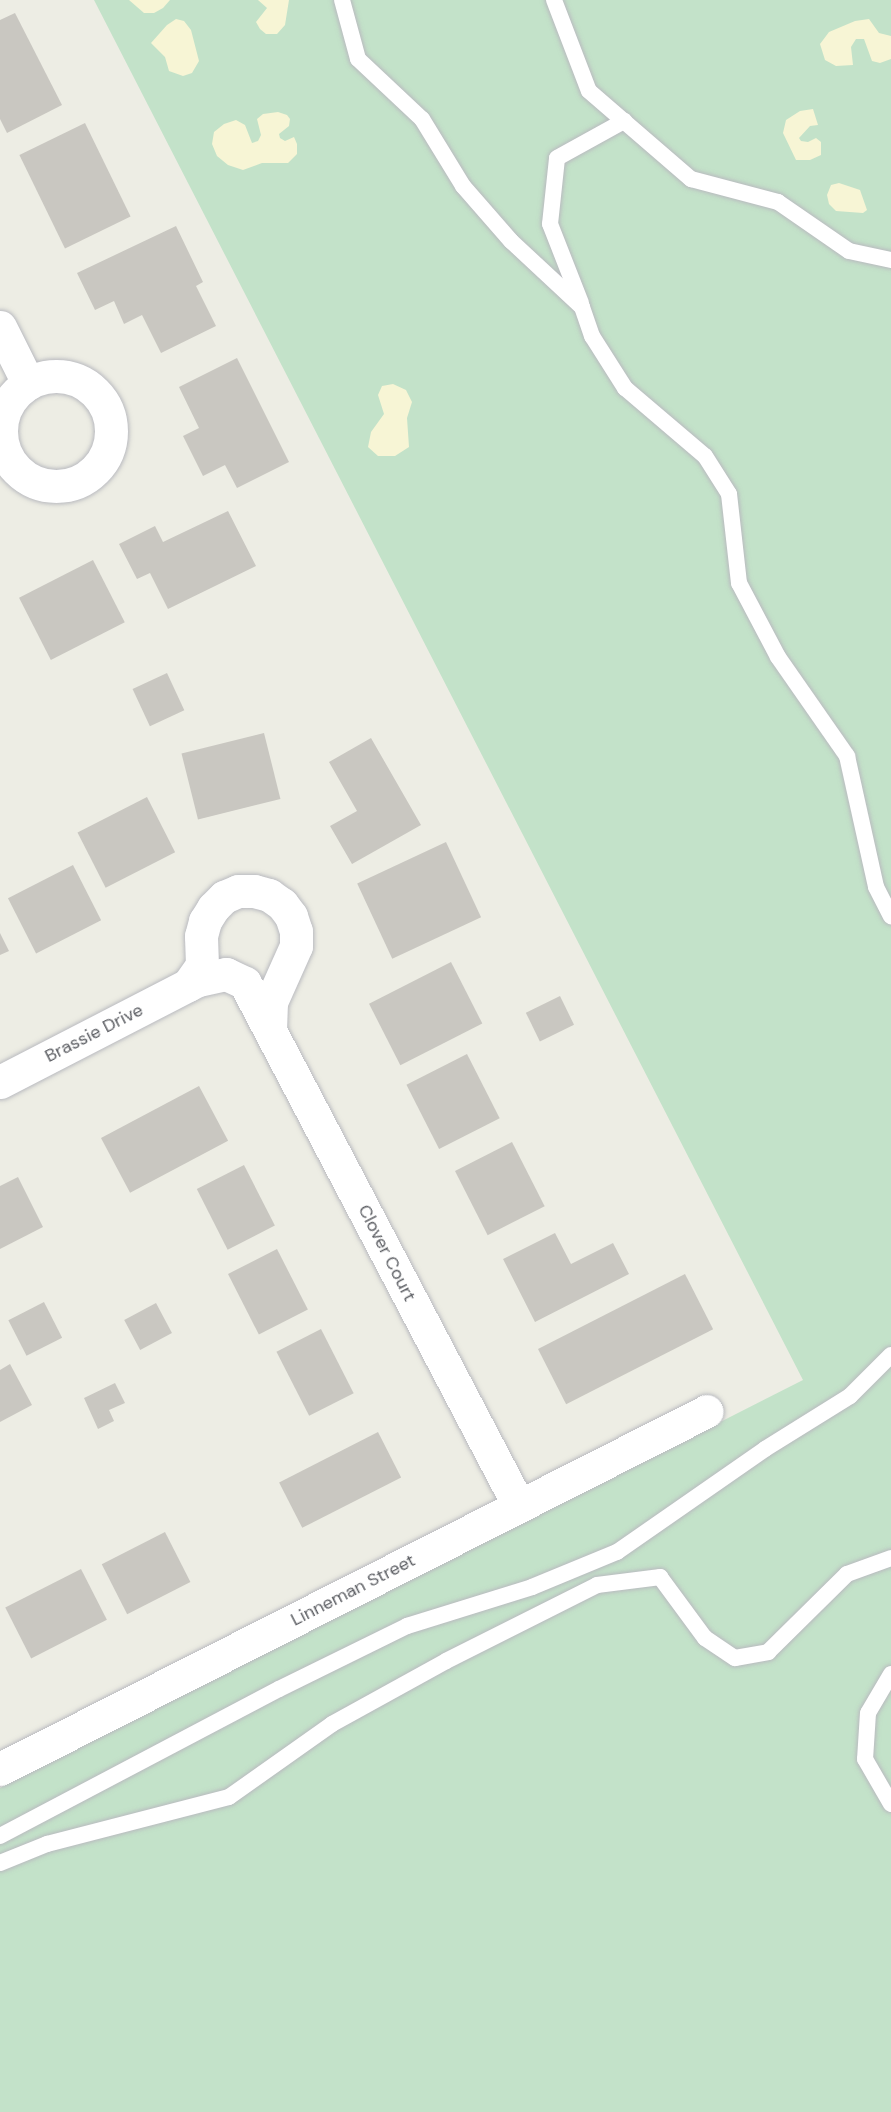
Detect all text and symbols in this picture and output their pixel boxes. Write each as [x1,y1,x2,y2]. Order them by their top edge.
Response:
street label: Brassie Drive [41,999,147,1067]
street label: Clover Court [353,1201,421,1305]
street label: Linneman Street [287,1549,419,1631]

